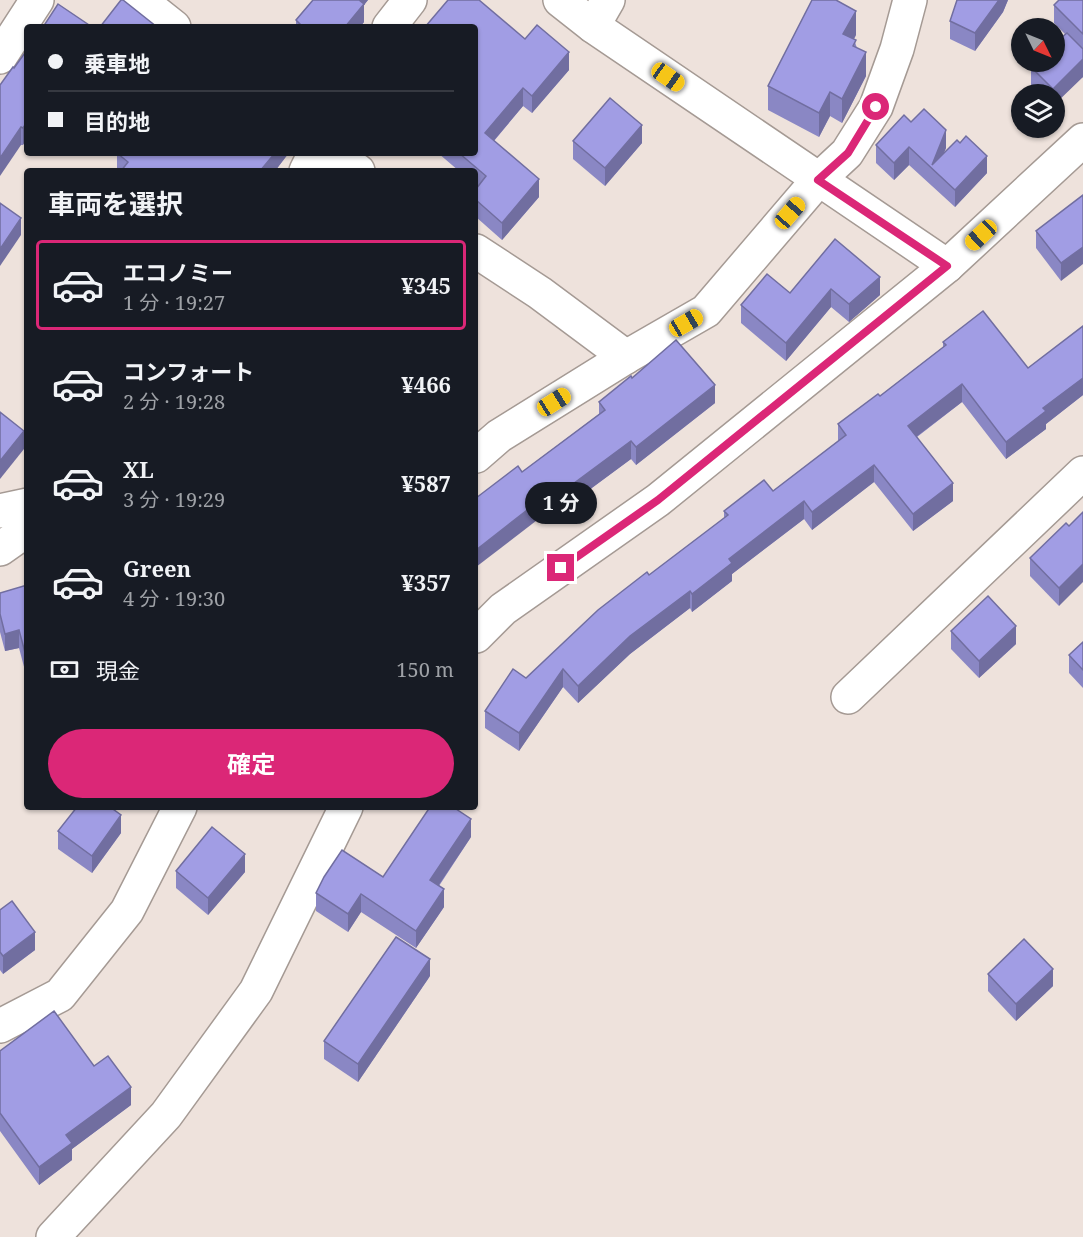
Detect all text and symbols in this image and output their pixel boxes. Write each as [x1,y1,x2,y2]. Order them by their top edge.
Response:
north arrow [1011,18,1065,72]
map controls [1011,18,1065,138]
text: 乗車地 [84,48,150,78]
car [648,59,688,95]
button: layers [1011,84,1065,138]
route start [862,93,889,120]
text: 目的地 [84,106,150,136]
text: 車両を選択 [48,185,183,222]
car [771,194,809,232]
car [962,216,1000,254]
text: エコノミー [123,257,233,287]
icon: car [51,258,105,312]
text: ¥345 [401,270,451,300]
text: 1 分 · 19:27 [123,289,225,316]
car [666,306,706,340]
text: コンフォート [123,356,254,386]
icon: car [51,357,105,411]
text: ¥466 [401,369,451,399]
car [534,385,574,419]
text: 2 分 · 19:28 [123,388,225,415]
text: XL [123,454,154,484]
icon: car [51,456,105,510]
text: ¥587 [401,468,451,498]
callout: 1 分 [525,481,597,523]
text: 3 分 · 19:29 [123,486,225,513]
text: 1 分 [543,489,579,516]
text: Green [123,553,191,583]
route end [547,554,574,581]
icon: car [51,555,105,609]
text: ¥357 [401,567,451,597]
text: 4 分 · 19:30 [123,585,225,612]
icon: cash [48,653,81,686]
text: 現金 [96,655,140,685]
text: 150 m [396,656,454,683]
button: 確定 [48,729,454,798]

